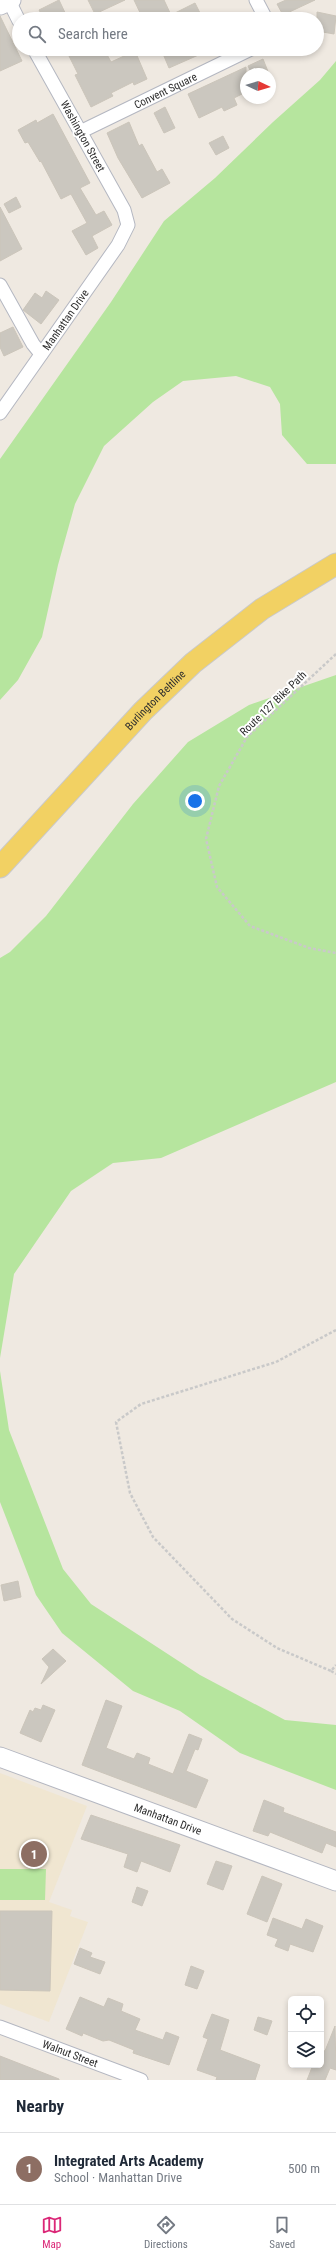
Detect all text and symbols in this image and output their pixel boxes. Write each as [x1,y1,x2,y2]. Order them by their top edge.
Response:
search box [12,12,324,56]
icon: search [26,23,48,45]
text: Search here [58,25,128,43]
north arrow [240,68,276,104]
street label: Convent Square [132,70,199,112]
street label: Washington Street [58,98,107,174]
street label: Manhattan Drive [40,287,92,353]
street label: Burlington Beltline [123,668,188,733]
street label: Route 127 Bike Path [237,668,309,738]
your location [185,791,205,811]
street label: Manhattan Drive [132,1801,203,1838]
pin: 1 [21,1839,47,1869]
map controls [288,1996,324,2068]
button: locate [288,1996,324,2032]
button: layers [288,2032,324,2068]
street label: Walnut Street [40,2038,100,2070]
text: Nearby [16,2096,64,2116]
text: Integrated Arts Academy [54,2152,204,2170]
text: 1 [26,2161,32,2176]
text: 500 m [288,2161,320,2176]
text: School · Manhattan Drive [54,2170,182,2185]
tab: Map [41,2214,63,2251]
tab: Directions [144,2214,188,2251]
tab: Saved [269,2214,295,2251]

